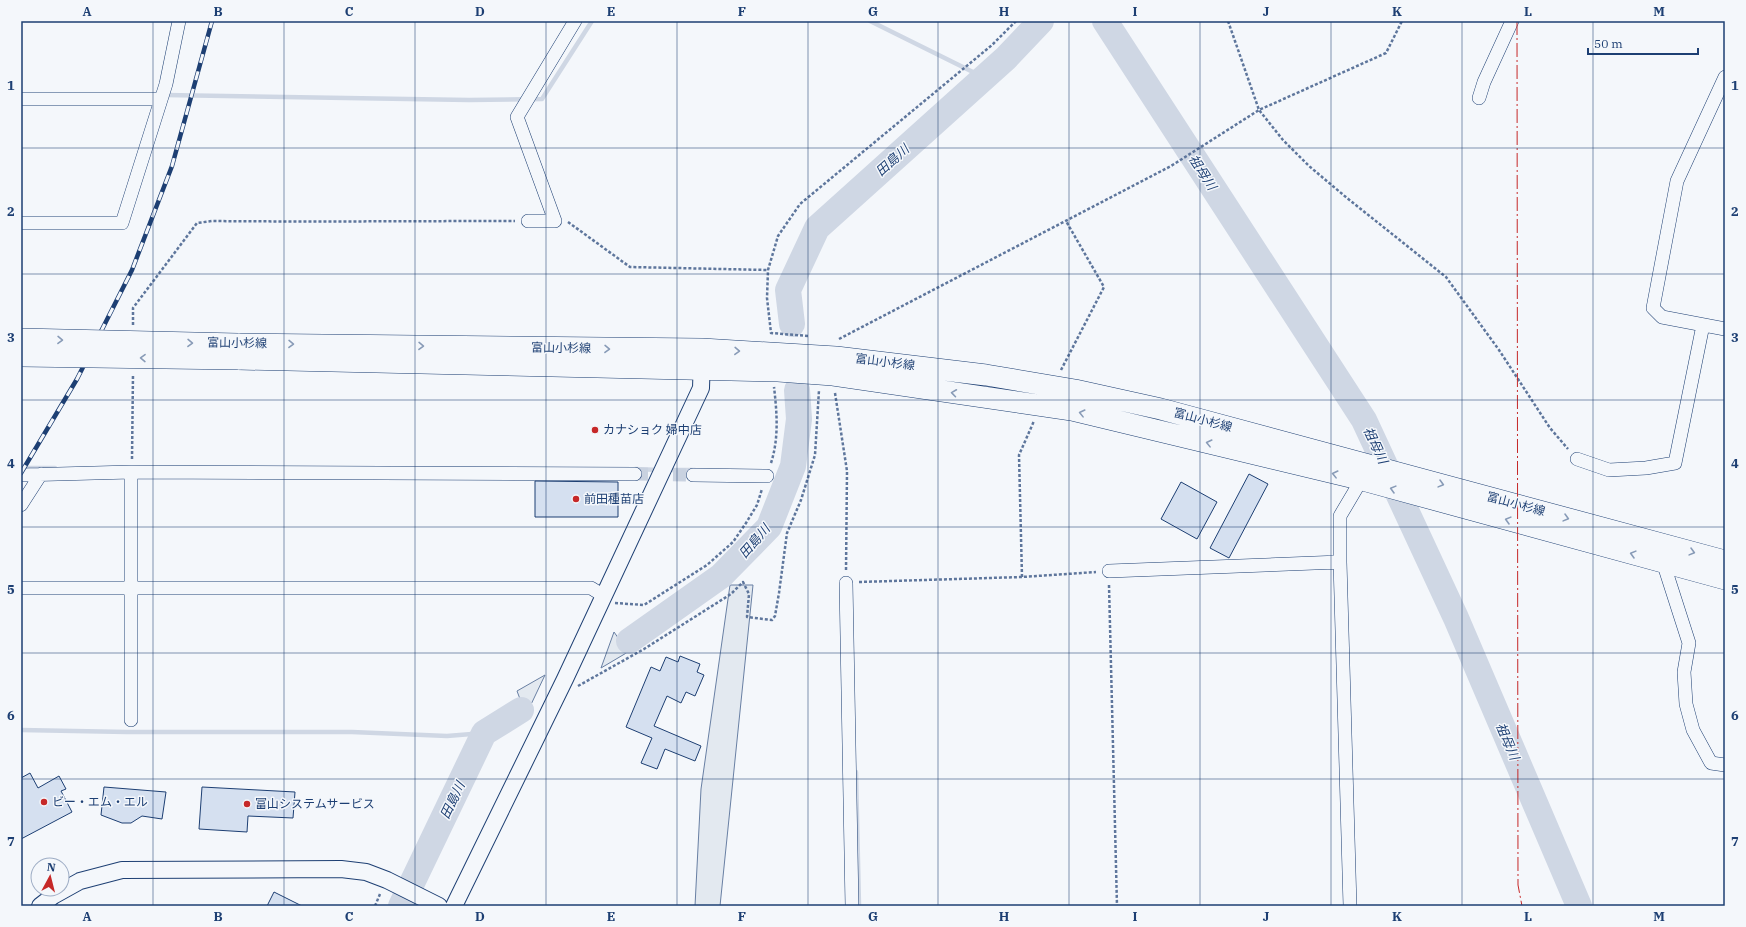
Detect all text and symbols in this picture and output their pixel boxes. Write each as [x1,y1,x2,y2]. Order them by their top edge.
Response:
text: A [82,3,92,20]
text: B [213,3,223,20]
text: C [345,3,354,20]
text: D [475,3,485,20]
text: E [607,3,615,20]
text: F [738,3,746,20]
text: G [868,3,878,20]
text: H [999,3,1010,20]
text: I [1133,3,1138,20]
text: J [1263,3,1270,20]
text: K [1392,3,1402,20]
text: L [1524,3,1532,20]
text: M [1653,3,1665,20]
scale bar [1588,30,1698,56]
text: 50 m [1594,36,1623,51]
text: 1 [7,77,15,94]
text: 1 [1731,77,1739,94]
water label: 田島川 [872,140,914,180]
water label: 祖母川 [1185,151,1221,195]
text: 2 [7,203,15,220]
text: 2 [1731,203,1739,220]
text: 3 [7,329,15,346]
text: 3 [1731,329,1739,346]
street label: 富山小杉線 [207,334,267,351]
one-way arrow [57,336,63,344]
one-way arrow [187,338,193,347]
street label: 富山小杉線 [531,339,591,356]
one-way arrow [288,340,294,348]
one-way arrow [418,342,424,350]
one-way arrow [604,345,610,353]
one-way arrow [734,347,740,355]
street label: 富山小杉線 [854,350,916,373]
one-way arrow [140,354,146,362]
one-way arrow [951,389,957,398]
street label: 富山小杉線 [1172,405,1234,435]
one-way arrow [1079,409,1085,417]
place label: カナショク 婦中店 [603,422,702,437]
water label: 祖母川 [1360,424,1392,468]
marker: カナショク 婦中店 [590,425,600,435]
one-way arrow [1205,439,1212,448]
text: 4 [7,455,15,472]
text: 4 [1731,455,1739,472]
one-way arrow [1332,470,1338,478]
one-way arrow [1437,479,1444,488]
one-way arrow [1390,485,1397,493]
street label: 富山小杉線 [1485,489,1547,519]
place label: 前田種苗店 [584,491,644,506]
marker: 前田種苗店 [571,494,581,504]
one-way arrow [1562,513,1569,522]
one-way arrow [1505,516,1512,525]
water label: 田島川 [735,520,775,562]
one-way arrow [1688,547,1695,556]
one-way arrow [1630,550,1637,559]
text: 5 [7,581,15,598]
text: 5 [1731,581,1739,598]
text: 6 [7,707,15,724]
text: 6 [1731,707,1739,724]
water label: 祖母川 [1492,720,1524,764]
water label: 田島川 [436,777,470,821]
place label: ビー・エム・エル [52,794,148,809]
place label: 富山システムサービス [255,796,375,811]
marker: ビー・エム・エル [39,797,49,807]
marker: 富山システムサービス [242,799,252,809]
text: 7 [7,833,15,850]
text: 7 [1731,833,1739,850]
north arrow [30,857,70,897]
text: N [46,860,57,875]
text: A [82,908,92,925]
text: B [213,908,223,925]
text: C [345,908,354,925]
text: D [475,908,485,925]
text: E [607,908,615,925]
text: F [738,908,746,925]
text: G [868,908,878,925]
text: H [999,908,1010,925]
text: I [1133,908,1138,925]
text: J [1263,908,1270,925]
text: K [1392,908,1402,925]
text: L [1524,908,1532,925]
text: M [1653,908,1665,925]

